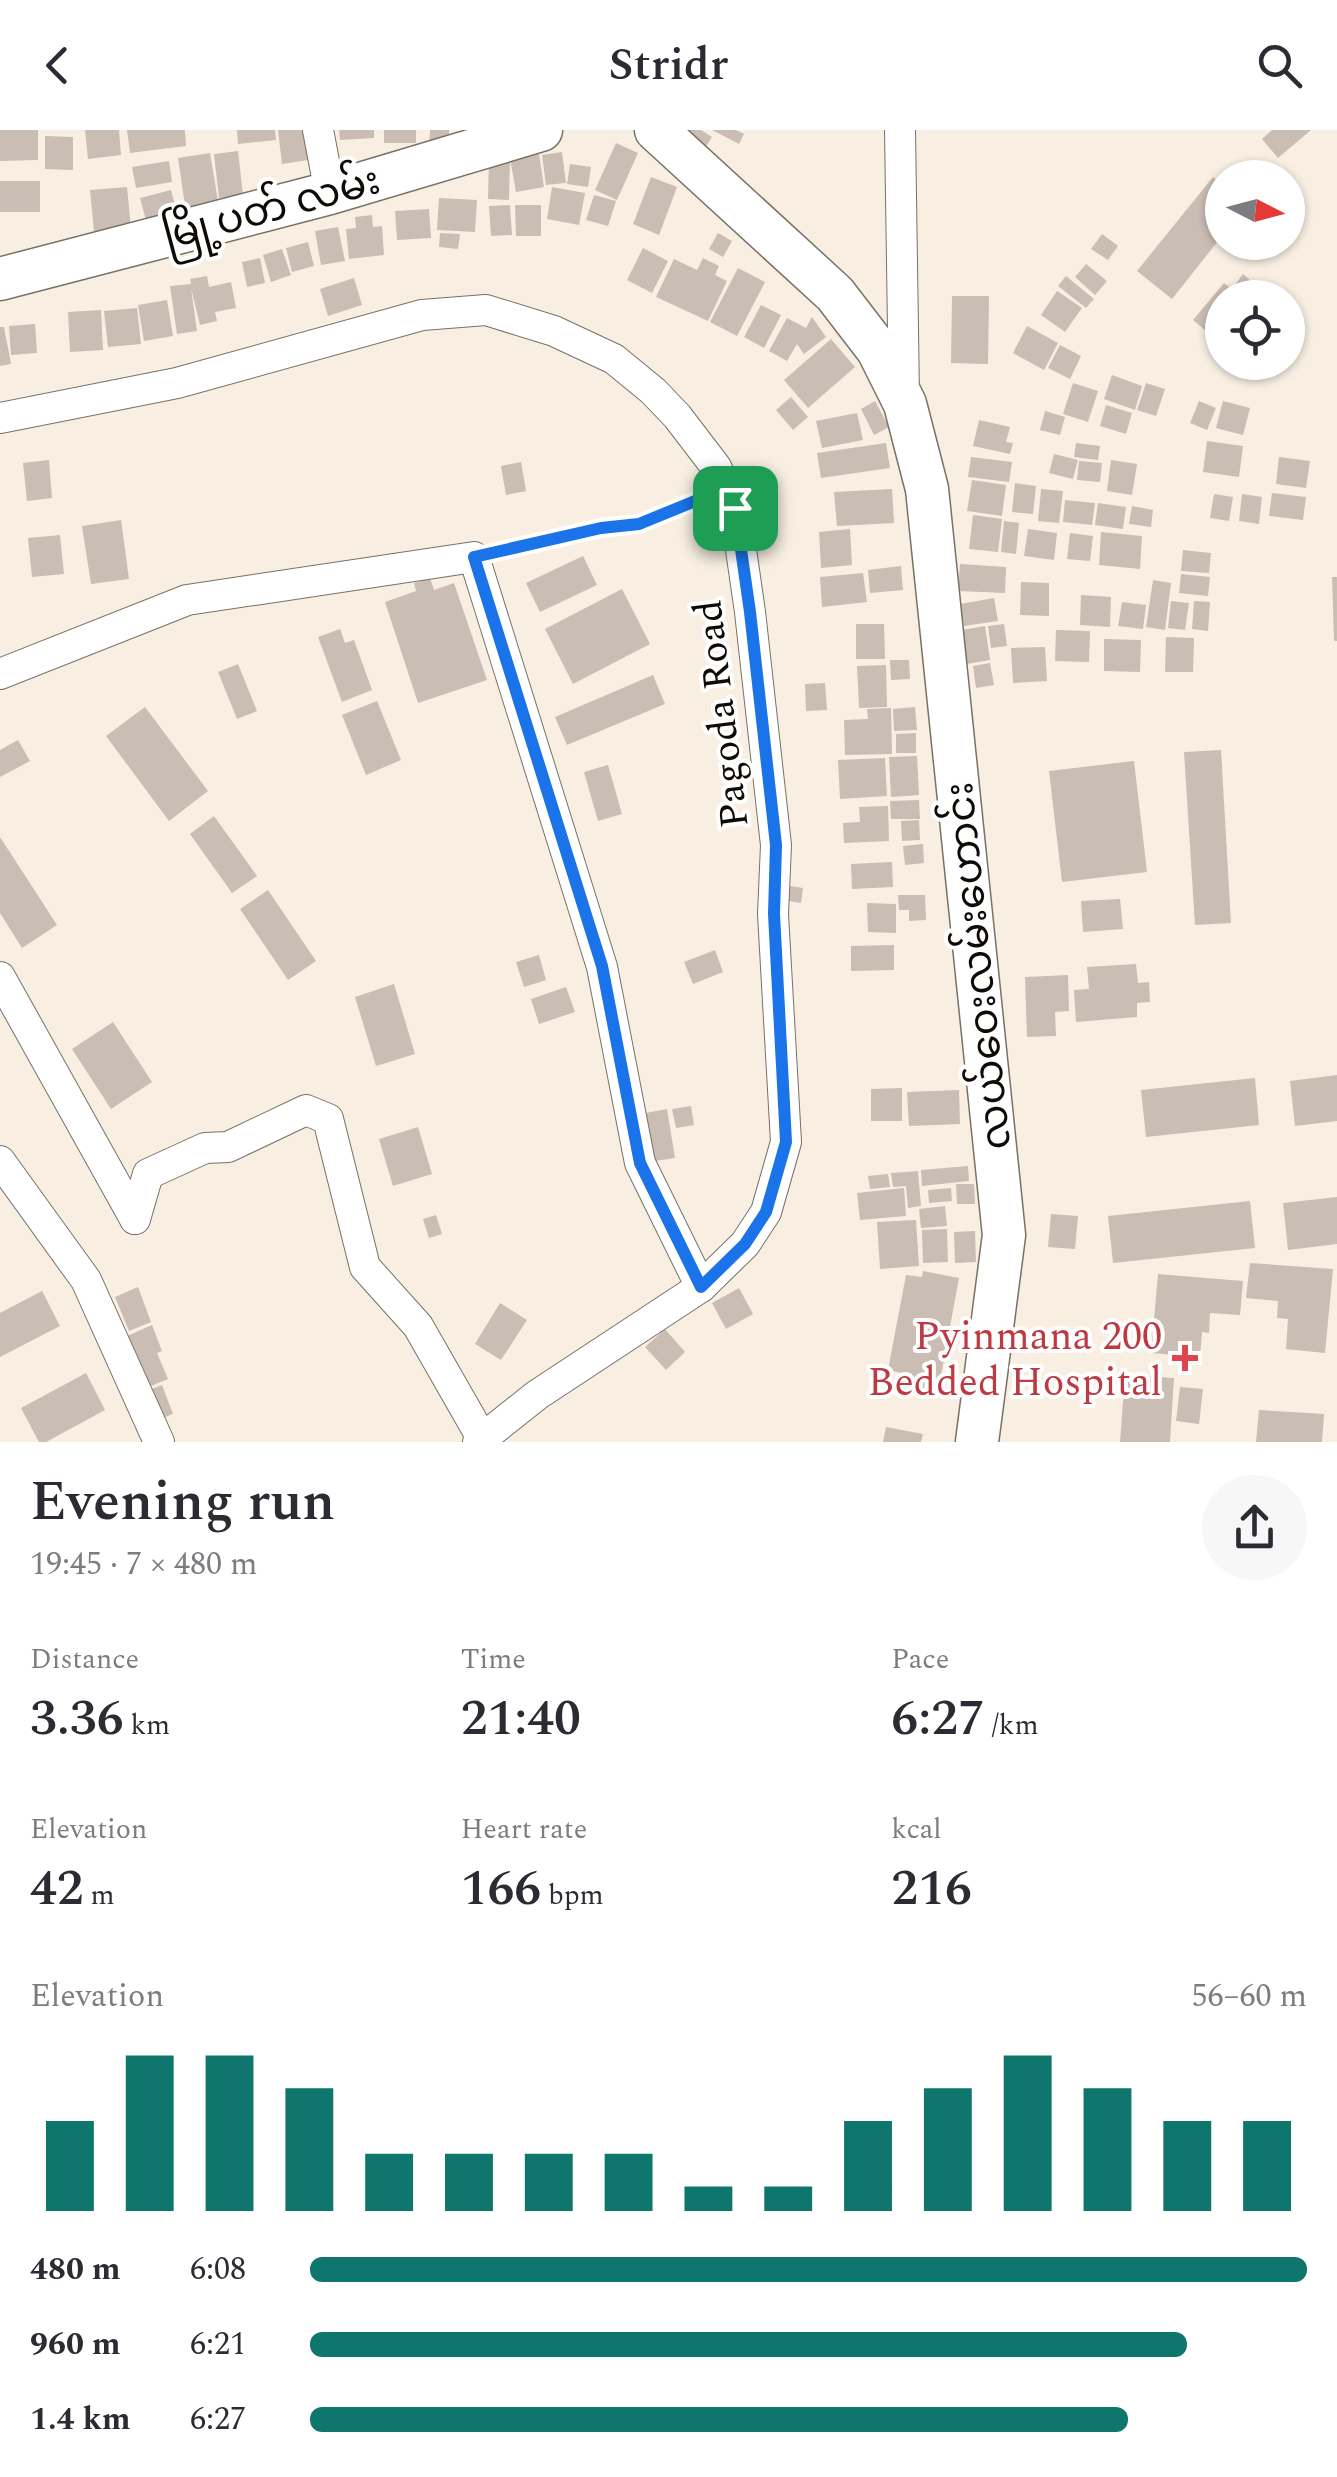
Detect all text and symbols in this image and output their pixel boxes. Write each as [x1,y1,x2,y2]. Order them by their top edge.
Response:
text: Stridr [609,31,728,100]
icon: back [30,38,85,93]
icon: search [1252,38,1307,93]
street label: မြို့ပတ် လမ်း [156,151,387,268]
north arrow [1205,160,1305,260]
map controls [1205,160,1305,380]
button: locate [1205,280,1305,380]
pin [693,466,778,551]
icon: arrive [708,481,763,536]
street label: Pagoda Road [678,596,767,831]
street label: လယ်ဝေးလမ်းဟောင်း [930,779,1029,1153]
place label: Pyinmana 200 Bedded Hospital [868,1307,1162,1414]
marker: Pyinmana 200 Bedded Hospital [1172,1345,1198,1371]
text: Evening run [30,1461,335,1544]
button: share [1202,1475,1307,1580]
text: 19:45 · 7 × 480 m [30,1540,258,1589]
text: Distance [30,1638,139,1681]
text: Time [461,1638,526,1681]
text: Pace [891,1638,949,1681]
text: 3.36 [30,1681,123,1757]
text: 21:40 [461,1681,581,1757]
text: 6:27 [891,1681,985,1757]
text: km [123,1704,170,1747]
text: /km [985,1704,1039,1747]
text: Elevation [30,1808,147,1851]
text: Heart rate [461,1808,587,1851]
text: kcal [891,1808,942,1851]
text: 42 [30,1851,84,1927]
text: 166 [461,1851,541,1927]
text: 216 [891,1851,972,1927]
text: m [84,1874,115,1917]
text: bpm [541,1874,604,1917]
text: Elevation [30,1972,164,2021]
text: 56–60 m [1191,1972,1307,2021]
text: 480 m [30,2245,121,2294]
text: 6:08 [190,2245,246,2294]
text: 960 m [30,2320,121,2369]
text: 6:21 [190,2320,246,2369]
text: 1.4 km [30,2395,131,2444]
text: 6:27 [190,2395,246,2444]

